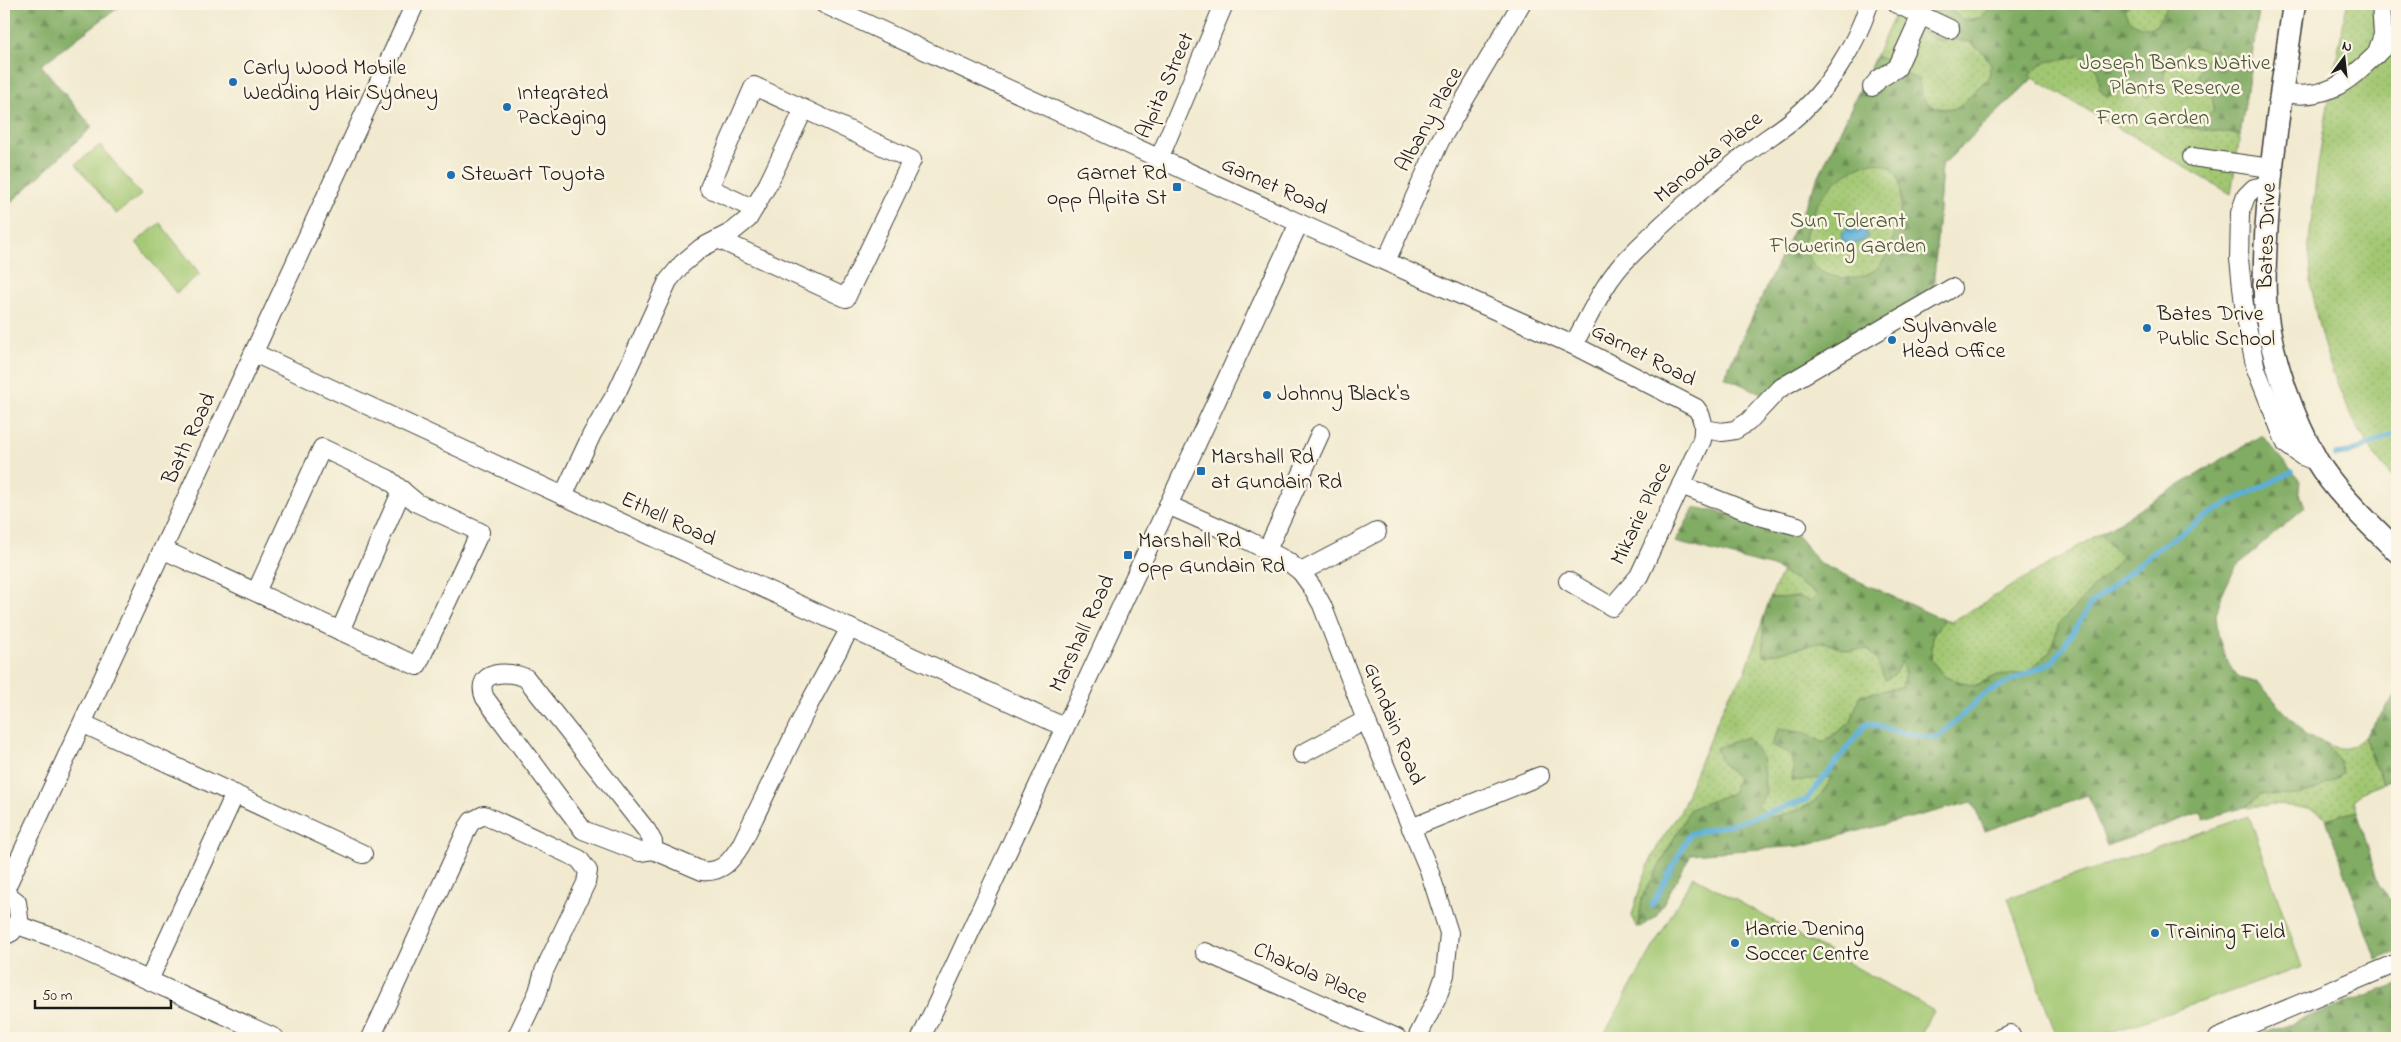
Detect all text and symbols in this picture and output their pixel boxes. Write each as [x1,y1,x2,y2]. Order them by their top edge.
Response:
street label: Alpita Street [1128,27,1204,144]
north arrow [2318,32,2368,82]
text: N [2340,36,2354,58]
park label: Joseph Banks Native Plants Reserve [2079,48,2271,105]
place label: Carly Wood Mobile Wedding Hair Sydney [243,53,438,111]
street label: Albany Place [1388,61,1473,179]
marker: Carly Wood Mobile Wedding Hair Sydney [227,76,239,88]
place label: Integrated Packaging [517,78,608,136]
marker: Integrated Packaging [501,101,513,113]
park label: Fern Garden [2096,103,2209,135]
street label: Manooka Place [1648,104,1770,212]
street label: Garnet Road [1215,149,1333,225]
place label: Garnet Rd opp Alpita St [1047,158,1168,215]
place label: Stewart Toyota [461,159,605,192]
marker: Stewart Toyota [445,169,457,181]
marker: Garnet Rd opp Alpita St [1171,181,1183,193]
street label: Bates Drive [2250,182,2286,291]
park label: Sun Tolerant Flowering Garden [1769,206,1926,264]
place label: Bates Drive Public School [2156,299,2275,356]
place label: Sylvanvale Head Office [1902,311,2006,368]
street label: Garnet Road [1585,316,1701,396]
marker: Bates Drive Public School [2141,322,2153,334]
marker: Sylvanvale Head Office [1886,334,1898,346]
place label: Johnny Black's [1277,379,1410,412]
street label: Bath Road [154,388,225,491]
marker: Johnny Black's [1261,389,1273,401]
place label: Marshall Rd at Gundain Rd [1211,442,1342,499]
street label: Mikarie Place [1603,457,1681,571]
marker: Marshall Rd at Gundain Rd [1195,465,1207,477]
street label: Ethell Road [615,484,721,556]
place label: Marshall Rd opp Gundain Rd [1138,526,1285,583]
marker: Marshall Rd opp Gundain Rd [1122,549,1134,561]
street label: Marshall Road [1042,570,1124,698]
street label: Gundain Road [1354,658,1432,790]
place label: Harrie Dening Soccer Centre [1745,914,1869,971]
place label: Training Field [2165,917,2285,950]
marker: Training Field [2149,927,2161,939]
street label: Chakola Place [1248,934,1373,1014]
marker: Harrie Dening Soccer Centre [1729,937,1741,949]
scale bar [35,977,171,1009]
text: 50 m [42,985,73,1007]

